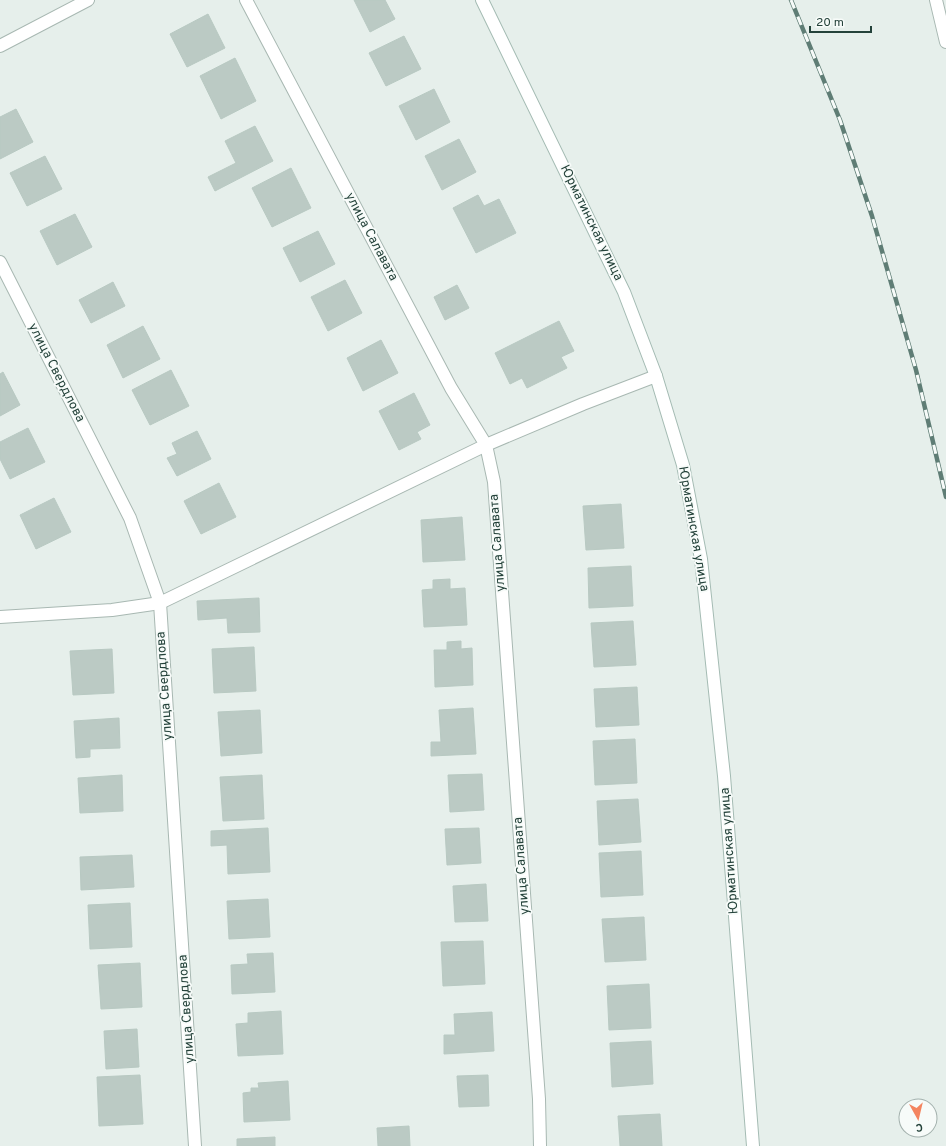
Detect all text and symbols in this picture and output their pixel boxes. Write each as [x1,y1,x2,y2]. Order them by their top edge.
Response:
scale bar [810,8,871,34]
text: 20 m [816,15,844,31]
street label: Юрматинская улица [556,162,626,284]
street label: улица Салавата [341,190,401,284]
street label: улица Свердлова [24,321,88,425]
street label: Юрматинская улица [674,465,712,593]
street label: улица Салавата [487,494,509,592]
street label: улица Свердлова [153,631,177,741]
street label: Юрматинская улица [718,787,742,915]
street label: улица Салавата [511,817,533,915]
street label: улица Свердлова [175,954,199,1064]
north arrow [898,1098,938,1138]
text: С [915,1119,924,1134]

